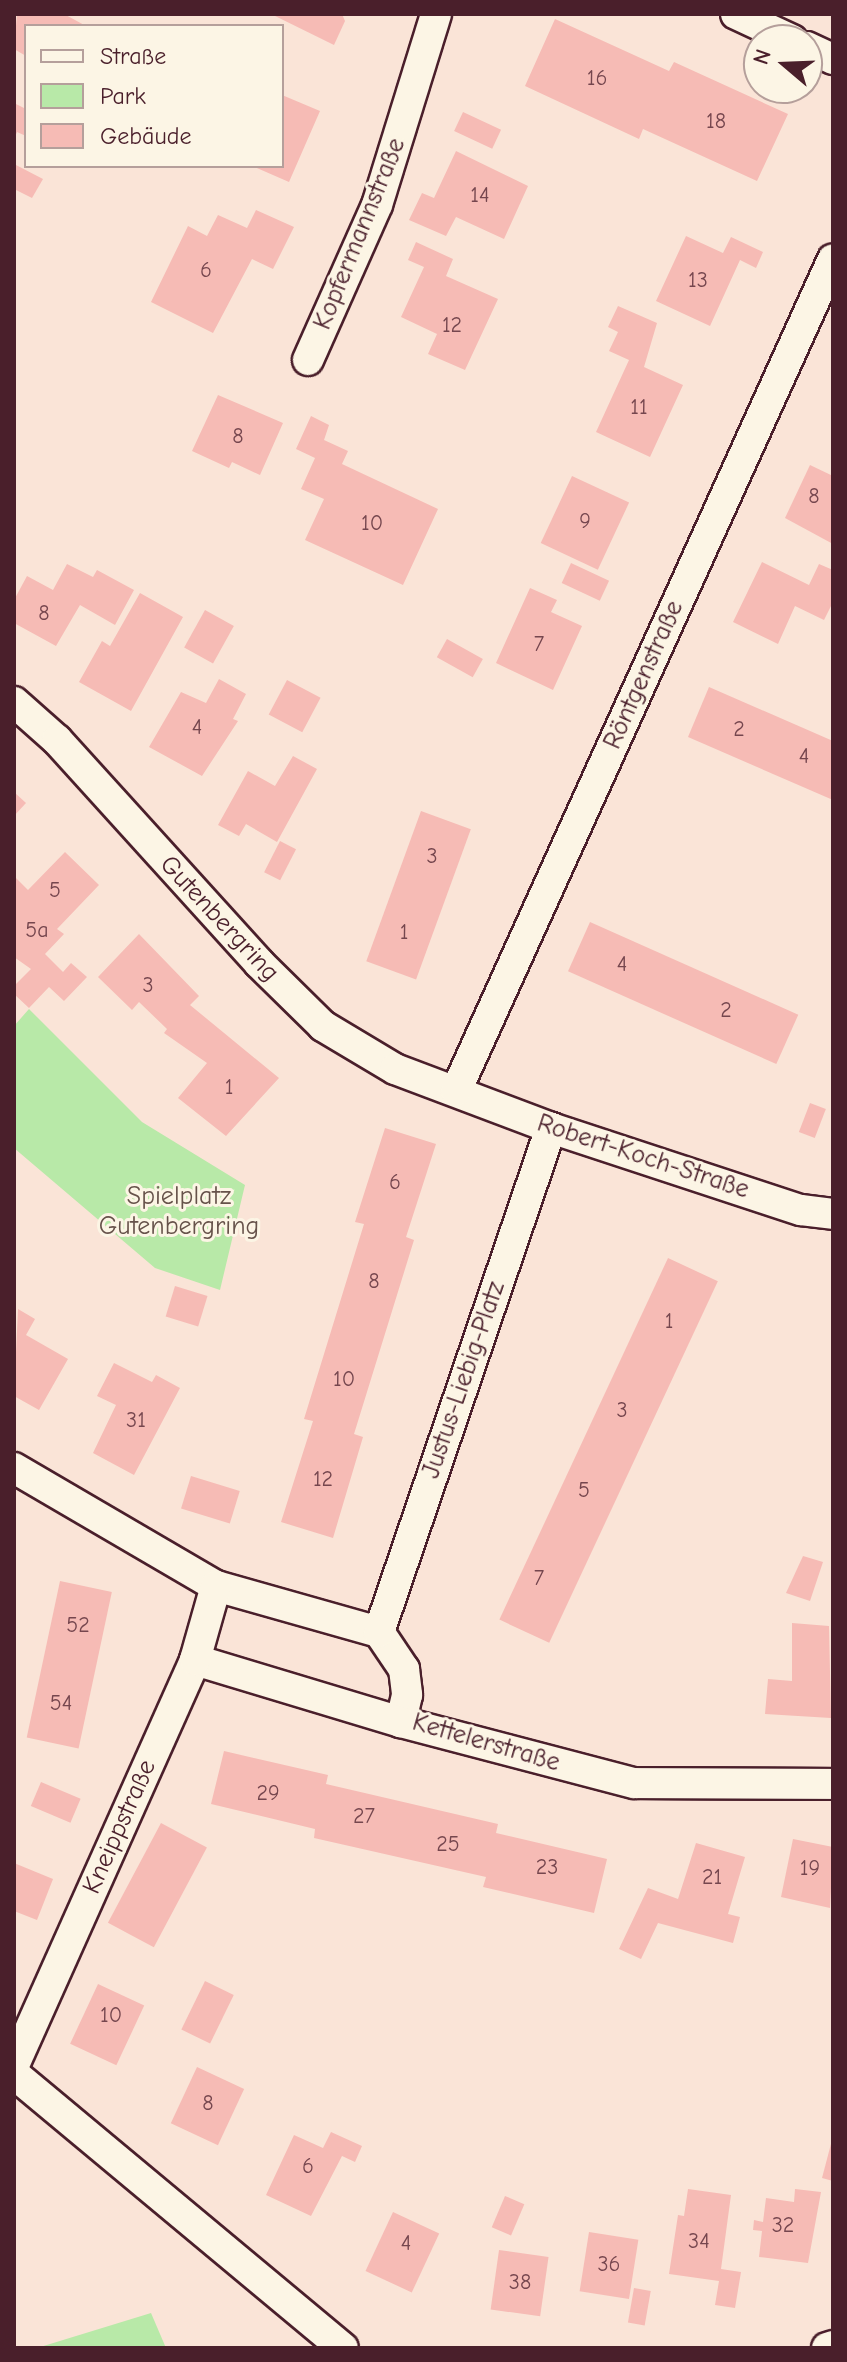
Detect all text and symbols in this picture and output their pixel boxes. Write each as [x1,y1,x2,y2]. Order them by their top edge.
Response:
legend [24,24,284,168]
north arrow [743,24,823,104]
text: Straße [100,42,166,70]
text: N [748,46,777,68]
house number: 16 [587,66,607,92]
text: Park [100,82,146,110]
house number: 18 [706,109,726,135]
text: Gebäude [100,122,191,150]
street label: Kopfermannstraße [307,134,413,334]
house number: 14 [470,183,490,209]
house number: 6 [200,258,212,284]
house number: 13 [688,268,708,294]
house number: 12 [442,313,462,339]
house number: 11 [630,395,648,421]
house number: 8 [232,424,244,450]
house number: 8 [808,484,820,510]
house number: 9 [579,509,591,535]
house number: 10 [361,511,383,537]
street label: Röntgenstraße [597,596,691,754]
house number: 8 [38,601,50,627]
house number: 7 [534,632,544,658]
house number: 4 [192,715,202,741]
house number: 2 [733,717,745,743]
house number: 4 [799,744,809,770]
house number: 3 [426,844,438,870]
street label: Gutenbergring [153,850,285,988]
house number: 5 [49,878,61,904]
house number: 5a [25,918,49,944]
house number: 1 [400,920,408,946]
house number: 4 [617,952,627,978]
house number: 3 [142,973,154,999]
house number: 2 [720,998,732,1024]
house number: 1 [225,1075,233,1101]
street label: Robert-Koch-Straße [533,1108,753,1206]
house number: 6 [389,1170,401,1196]
park label: Spielplatz Gutenbergring [99,1181,259,1242]
house number: 8 [368,1269,380,1295]
street label: Justus-Liebig-Platz [416,1277,512,1483]
house number: 1 [665,1309,673,1335]
house number: 10 [333,1367,355,1393]
house number: 3 [616,1398,628,1424]
house number: 31 [126,1408,146,1434]
house number: 12 [313,1467,333,1493]
house number: 5 [578,1478,590,1504]
house number: 7 [534,1566,544,1592]
house number: 52 [66,1613,90,1639]
house number: 54 [50,1691,72,1717]
street label: Kettelerstraße [409,1707,563,1779]
street label: Kneippstraße [77,1755,163,1899]
house number: 29 [256,1781,280,1807]
house number: 27 [353,1804,375,1830]
house number: 25 [436,1832,460,1858]
house number: 23 [536,1855,558,1881]
house number: 19 [800,1856,820,1882]
house number: 21 [702,1865,722,1891]
house number: 10 [100,2003,122,2029]
house number: 8 [202,2091,214,2117]
house number: 6 [302,2154,314,2180]
house number: 32 [772,2213,794,2239]
house number: 34 [688,2229,710,2255]
house number: 4 [401,2231,411,2257]
house number: 36 [597,2252,621,2278]
house number: 38 [509,2270,531,2296]

